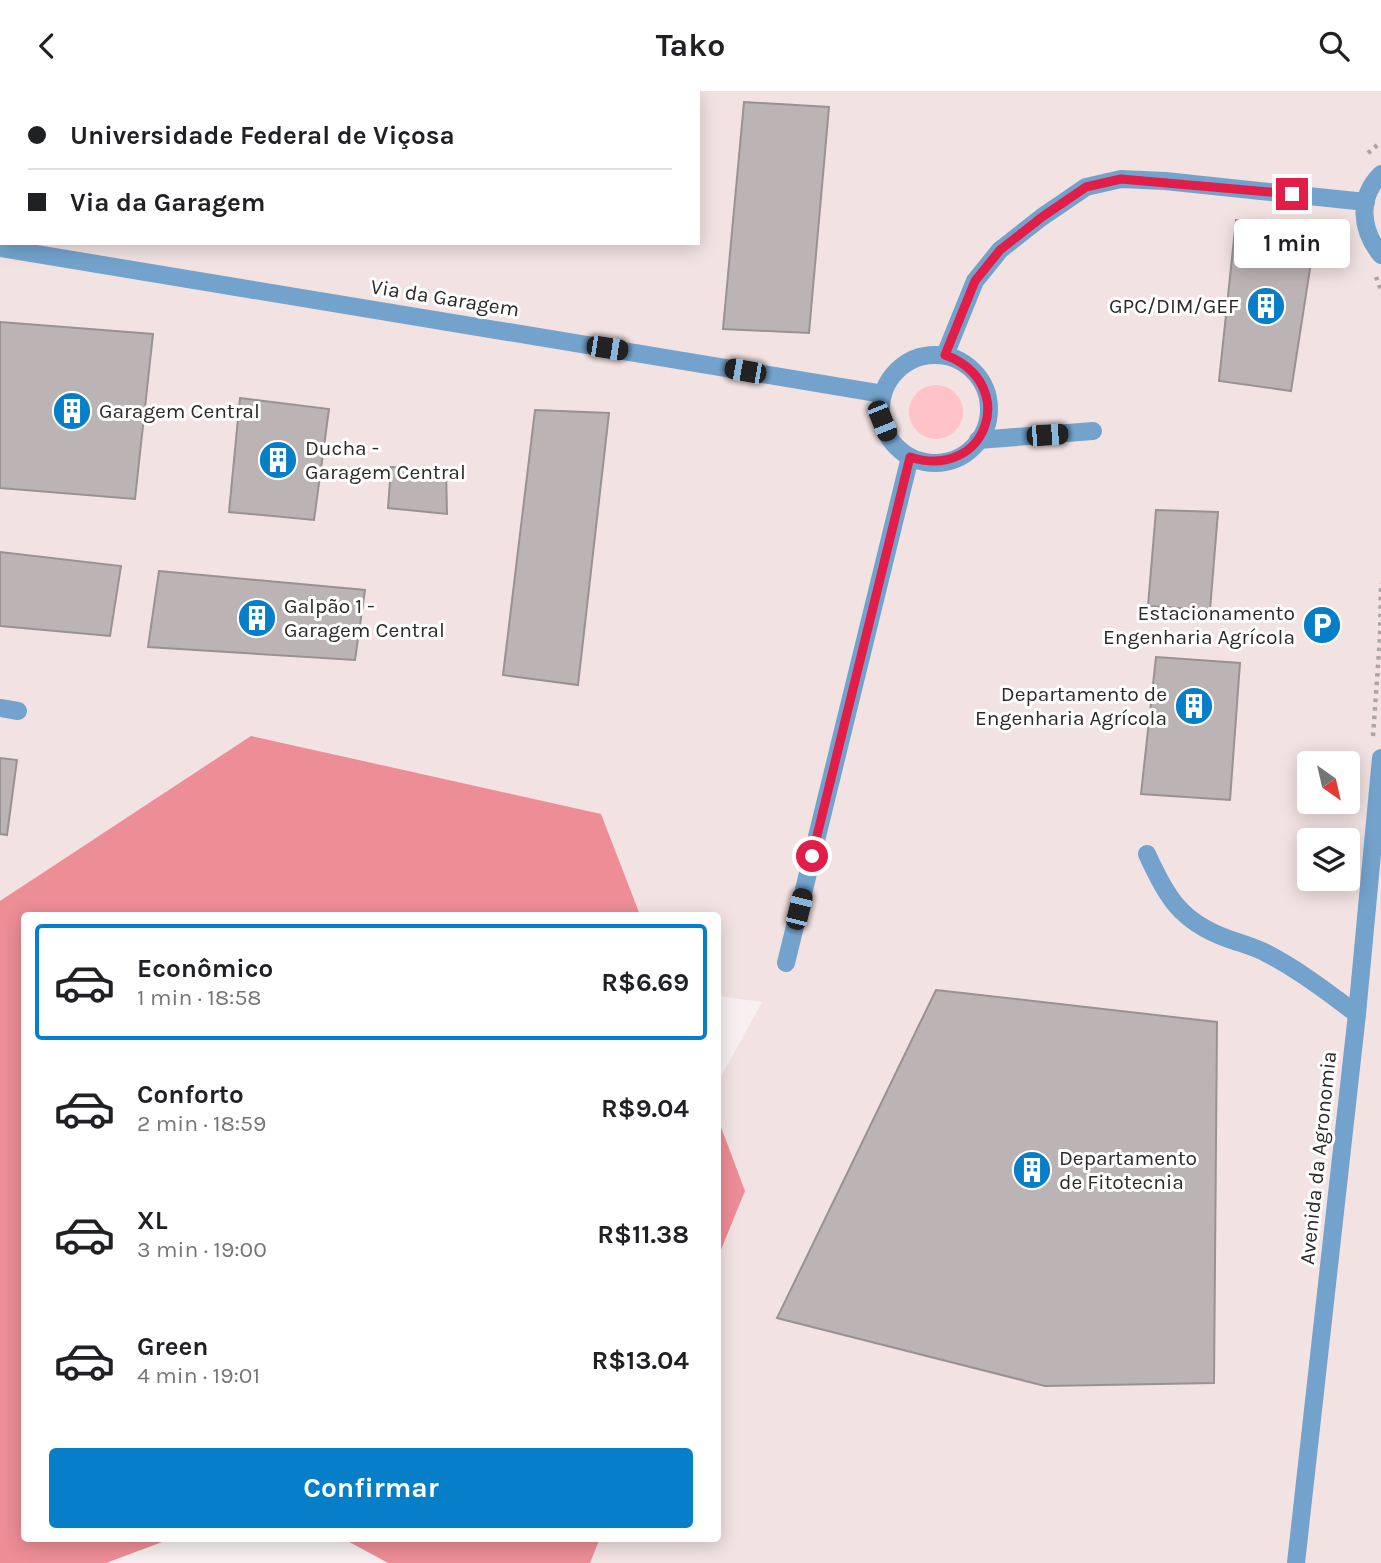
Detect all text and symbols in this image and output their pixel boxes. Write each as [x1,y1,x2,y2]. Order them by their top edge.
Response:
icon: back [28,27,66,65]
text: Tako [656,27,725,64]
icon: search [1315,27,1353,65]
text: Universidade Federal de Viçosa [70,120,455,151]
route end [1276,178,1308,210]
text: Via da Garagem [70,187,266,218]
callout: 1 min [1234,219,1350,267]
text: 1 min [1263,230,1321,257]
street label: Via da Garagem [369,274,521,322]
building icon: GPC/DIM/GEF [1245,285,1287,327]
place label: GPC/DIM/GEF [1109,294,1239,318]
car [585,334,630,362]
car [723,357,768,385]
building icon: Garagem Central [51,390,93,432]
car [865,398,900,444]
place label: Garagem Central [99,399,260,423]
car [1026,423,1069,447]
place label: Ducha - Garagem Central [305,436,466,484]
building icon: Ducha - Garagem Central [257,439,299,481]
place label: Galpão 1 - Garagem Central [284,594,445,642]
building icon: Galpão 1 - Garagem Central [236,597,278,639]
place label: Estacionamento Engenharia Agrícola [1103,601,1295,649]
parking icon: Estacionamento Engenharia Agrícola [1301,604,1343,646]
place label: Departamento de Engenharia Agrícola [975,682,1167,730]
building icon: Departamento de Engenharia Agrícola [1173,685,1215,727]
north arrow [1297,751,1360,814]
map controls [1297,751,1360,891]
button: layers [1297,828,1360,891]
route start [796,840,828,872]
car [784,886,815,932]
icon: car [53,951,116,1014]
text: Econômico [137,953,273,984]
text: R$6.69 [601,967,689,998]
text: 1 min · 18:58 [137,984,262,1011]
street label: Avenida da Agronomia [1295,1050,1341,1266]
icon: car [53,1077,116,1140]
text: Conforto [137,1079,244,1110]
text: R$9.04 [601,1093,689,1124]
text: 2 min · 18:59 [137,1110,266,1137]
place label: Departamento de Fitotecnia [1059,1146,1197,1194]
building icon: Departamento de Fitotecnia [1011,1149,1053,1191]
icon: car [53,1203,116,1266]
text: XL [137,1205,168,1236]
text: R$11.38 [597,1219,689,1250]
text: 3 min · 19:00 [137,1236,267,1263]
icon: car [53,1329,116,1392]
text: Green [137,1331,209,1362]
text: R$13.04 [591,1345,689,1376]
text: 4 min · 19:01 [137,1362,260,1389]
button: Confirmar [49,1448,693,1528]

